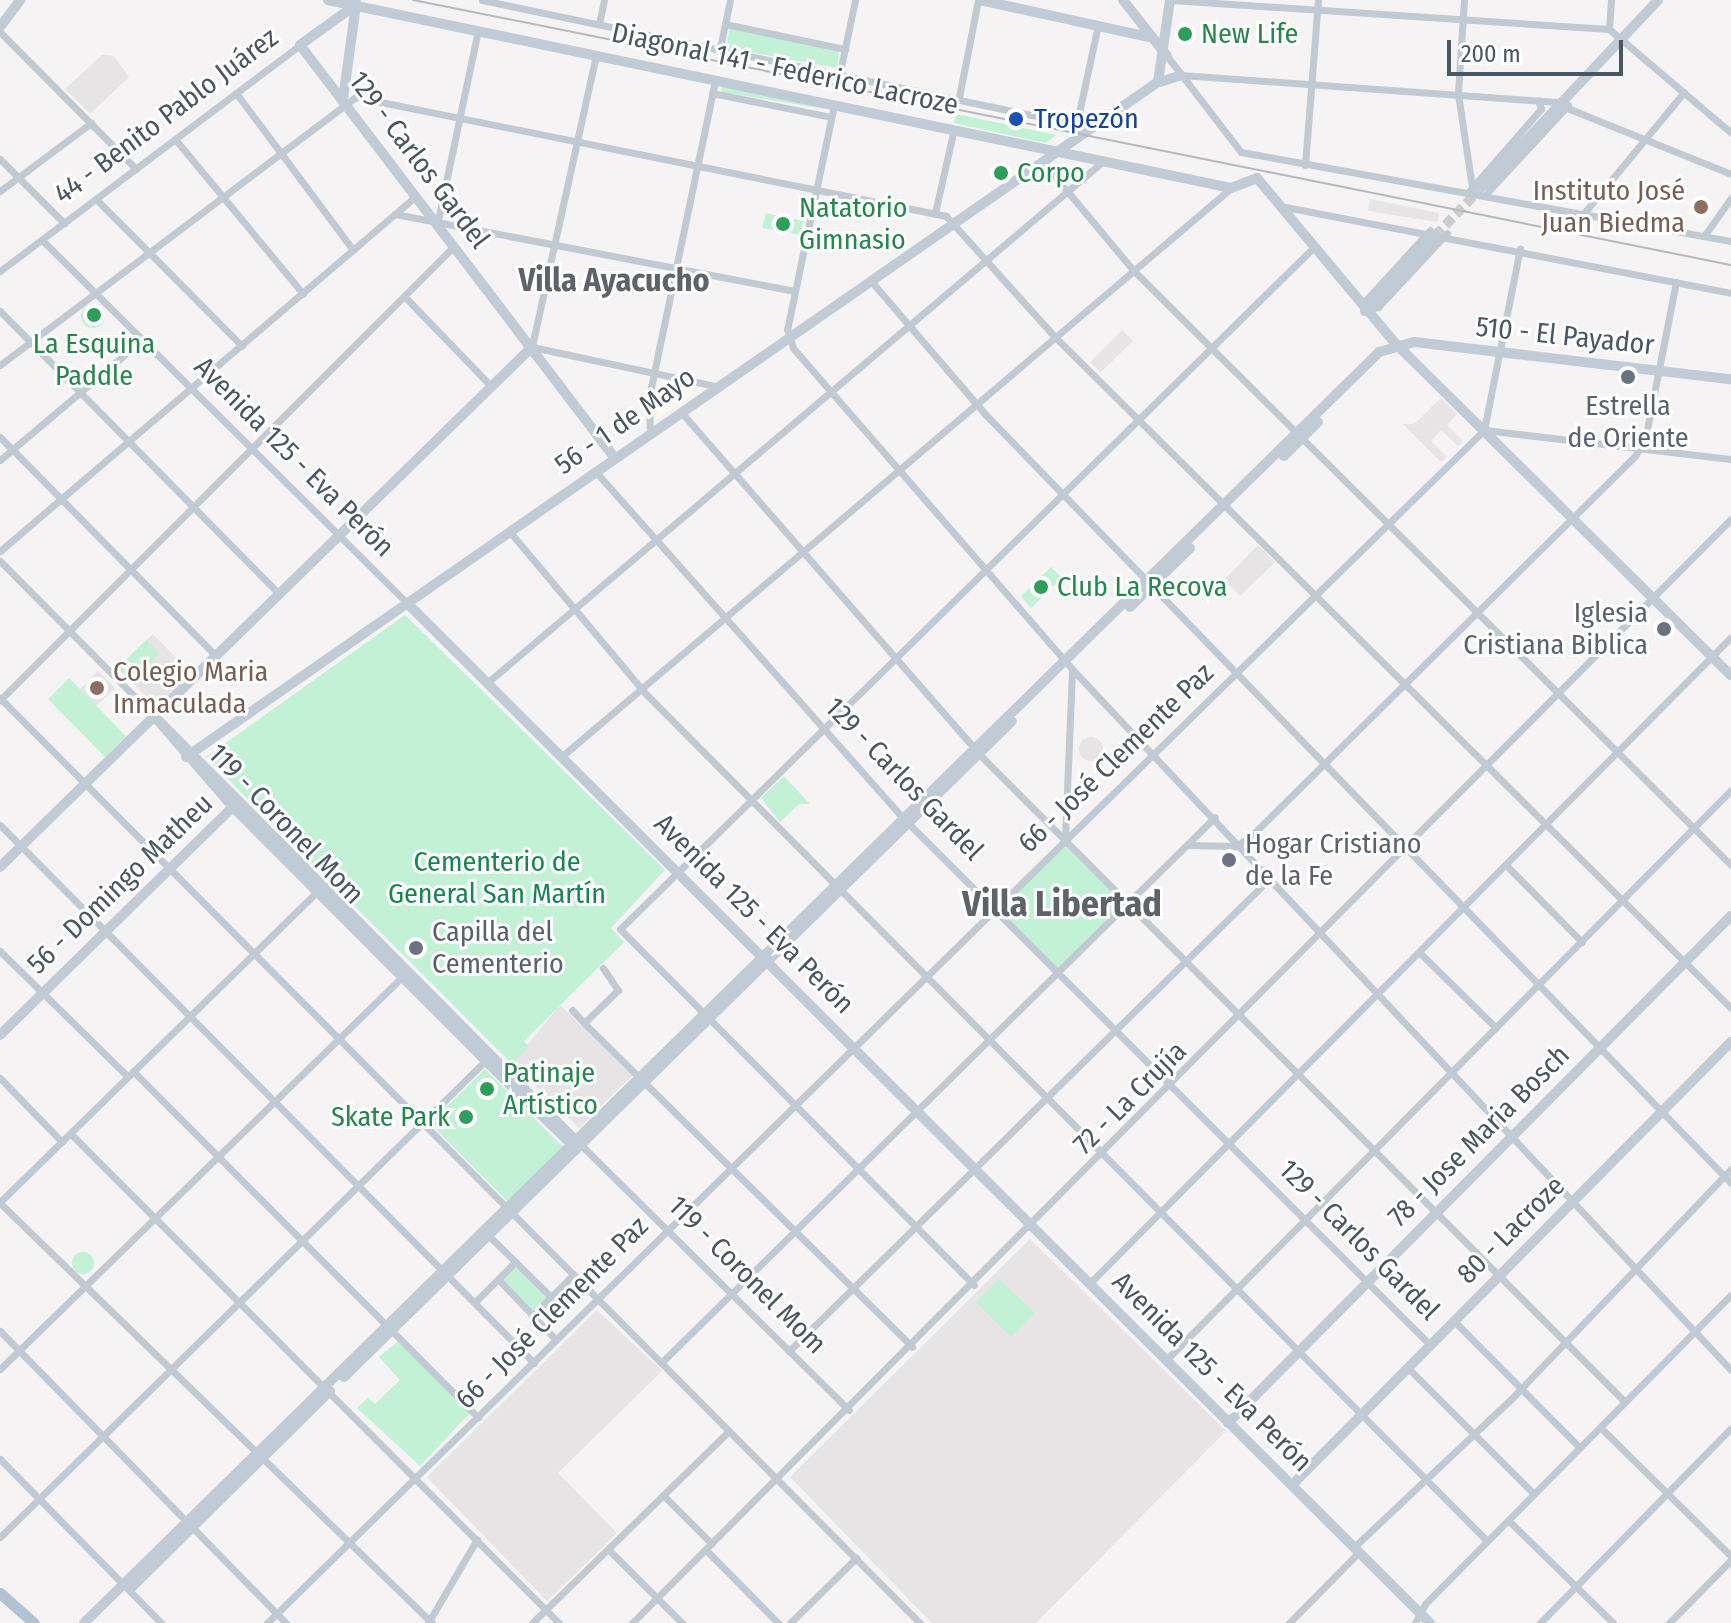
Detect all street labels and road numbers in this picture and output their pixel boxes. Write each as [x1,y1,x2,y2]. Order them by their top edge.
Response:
street label: Diagonal 141 - Federico Lacroze [609,16,961,122]
street label: 44 - Benito Pablo Juárez [47,21,285,211]
street label: 129 - Carlos Gardel [341,65,497,255]
street label: 510 - El Payador [1474,310,1656,362]
street label: Avenida 125 - Eva Perón [187,350,401,564]
street label: 56 - 1 de Mayo [548,360,702,482]
street label: 66 - José Clemente Paz [1011,656,1221,860]
street label: 129 - Carlos Gardel [818,691,990,867]
street label: 119 - Coronel Mom [201,737,371,911]
street label: 56 - Domingo Matheu [20,787,220,981]
street label: Avenida 125 - Eva Perón [647,807,861,1021]
street label: 72 - La Crujía [1067,1035,1193,1161]
street label: 78 - Jose Maria Bosch [1381,1038,1577,1234]
street label: 129 - Carlos Gardel [1272,1153,1446,1327]
street label: 80 - Lacroze [1450,1169,1572,1291]
street label: 119 - Coronel Mom [661,1189,833,1361]
street label: 66 - José Clemente Paz [449,1210,655,1416]
street label: Avenida 125 - Eva Perón [1105,1265,1319,1479]

